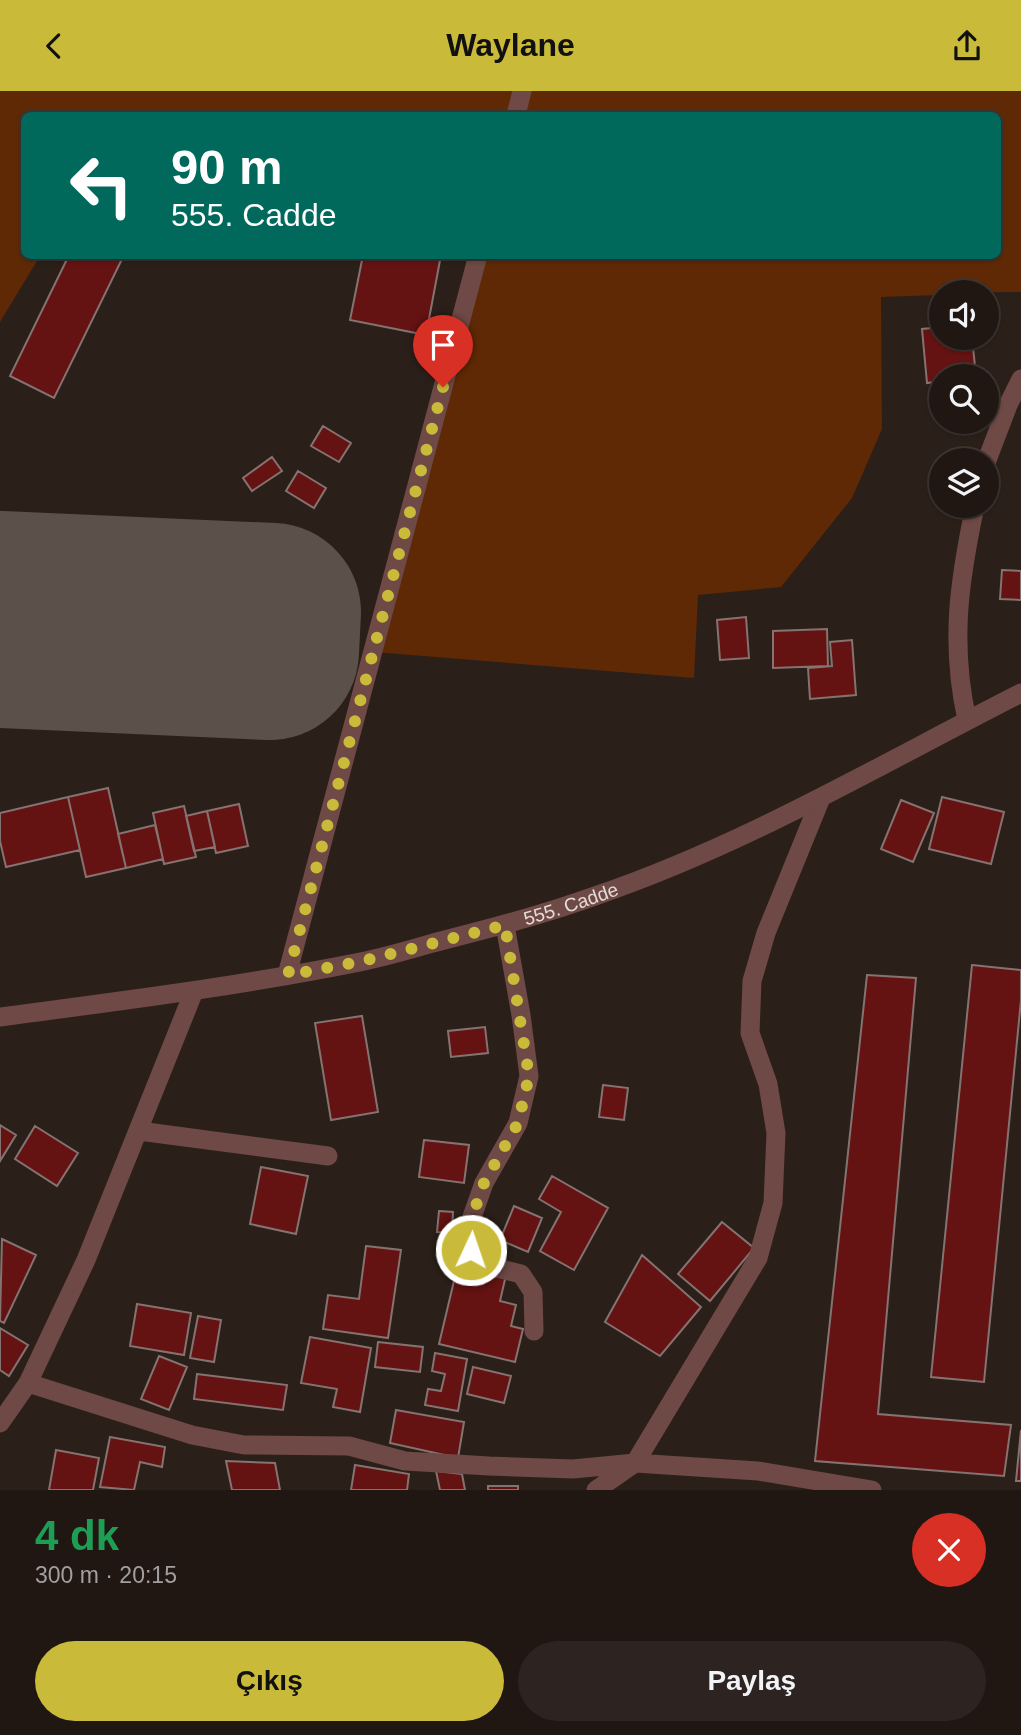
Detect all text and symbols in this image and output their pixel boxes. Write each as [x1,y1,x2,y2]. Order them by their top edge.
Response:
icon: back [35,27,73,65]
text: Waylane [446,27,575,63]
icon: share [948,27,986,65]
icon: left [56,140,147,231]
text: 90 m [171,140,283,194]
text: 555. Cadde [171,197,336,233]
map controls [929,280,999,518]
button: sound [929,280,999,350]
pin [413,315,473,387]
icon: arrive [424,326,462,364]
button: search [929,364,999,434]
button: layers [929,448,999,518]
street label: 555. Cadde [521,878,621,929]
position arrow [434,1213,508,1287]
text: 4 dk [35,1512,119,1559]
button: close [912,1513,986,1587]
text: 300 m · 20:15 [35,1562,177,1588]
button: Çıkış [35,1641,504,1721]
button: Paylaş [518,1641,986,1721]

